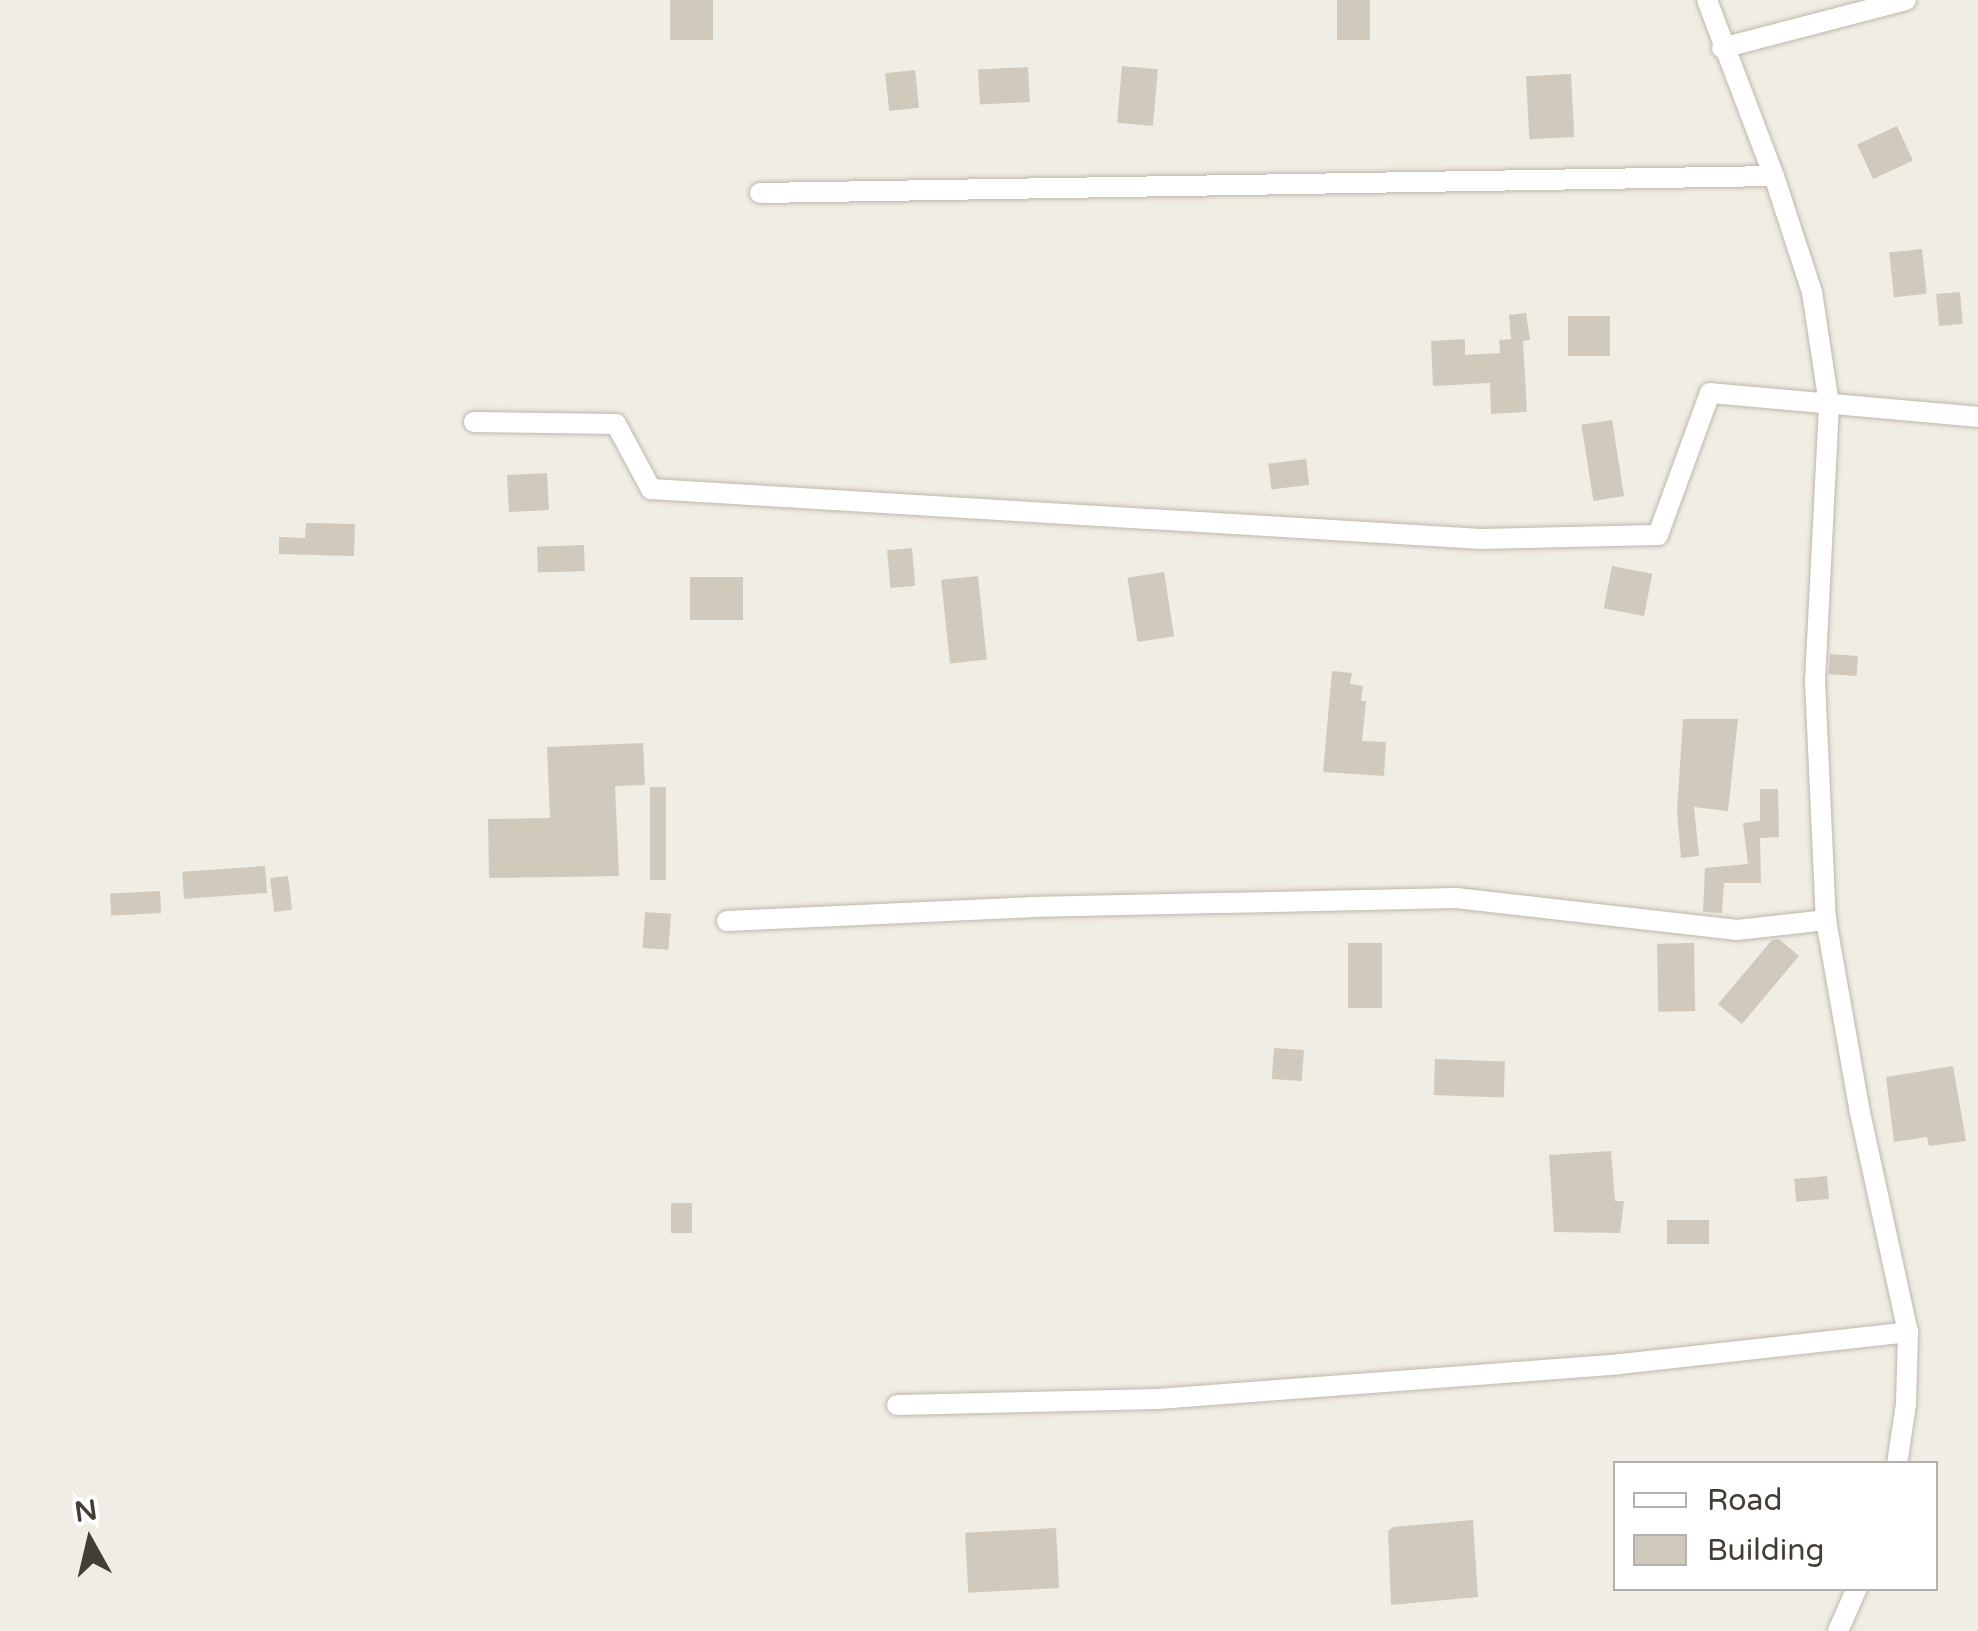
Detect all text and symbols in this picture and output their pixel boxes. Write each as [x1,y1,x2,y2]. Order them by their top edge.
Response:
legend [1613,1461,1938,1591]
text: Road [1707,1482,1782,1519]
north arrow [40,1491,140,1591]
text: N [72,1493,99,1530]
text: Building [1707,1532,1824,1569]

